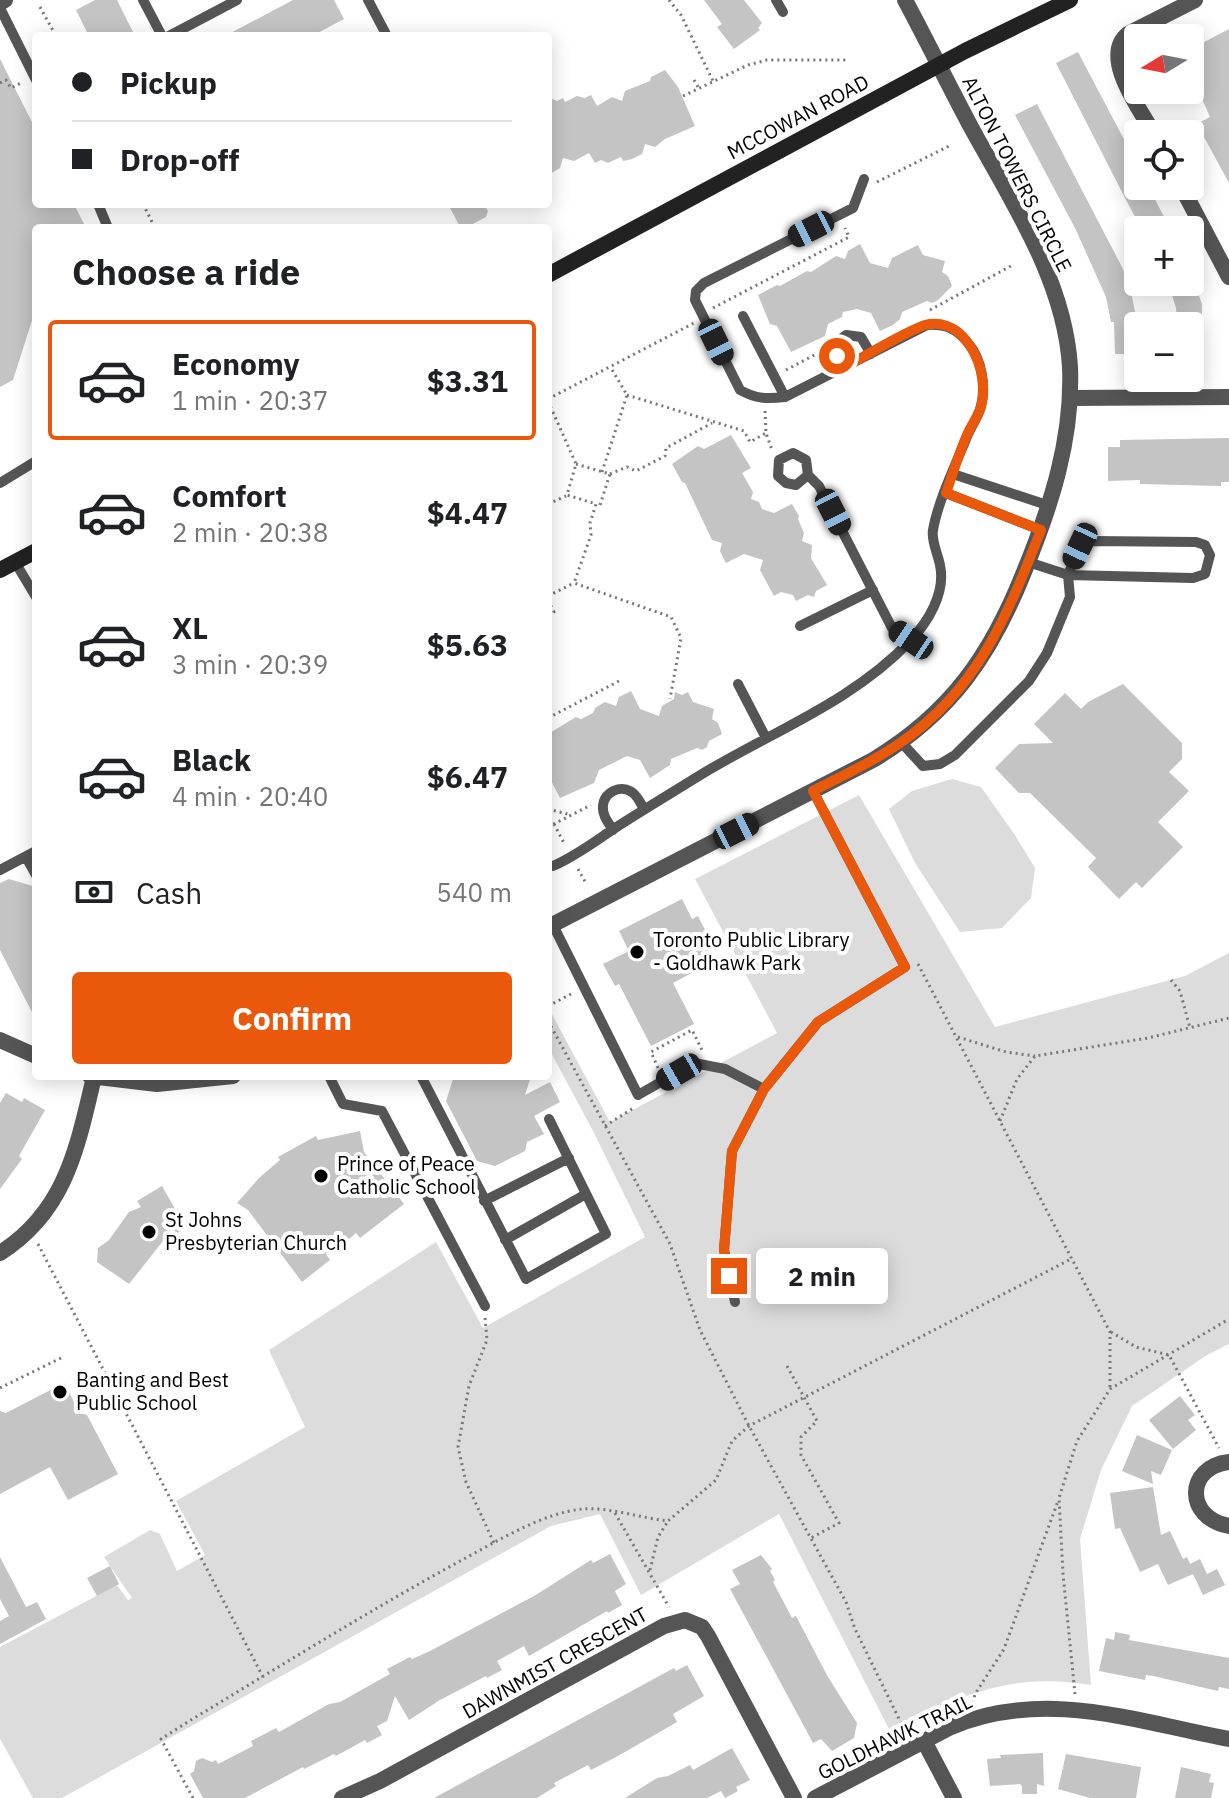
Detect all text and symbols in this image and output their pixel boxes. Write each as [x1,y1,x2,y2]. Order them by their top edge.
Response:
north arrow [1124,24,1204,104]
map controls [1124,24,1204,392]
text: Pickup [120,63,217,102]
street label: MCCOWAN ROAD [722,68,873,165]
street label: ALTON TOWERS CIRCLE [956,71,1079,276]
button: locate [1124,120,1204,200]
text: Drop-off [120,140,239,179]
car [784,207,838,251]
button: + [1124,216,1204,296]
text: Choose a ride [72,248,300,295]
button: − [1124,312,1204,392]
car [695,315,737,369]
route start [819,338,855,374]
icon: car [76,344,148,416]
text: Economy [172,344,300,383]
text: $3.31 [427,361,508,400]
text: 1 min · 20:37 [172,383,328,417]
icon: car [76,476,148,548]
text: Comfort [172,476,287,515]
car [811,485,855,539]
text: $4.47 [427,493,508,532]
text: 2 min · 20:38 [172,515,328,549]
car [1059,519,1101,573]
icon: car [76,608,148,680]
text: XL [172,608,208,647]
car [884,617,938,663]
text: $5.63 [427,625,508,664]
text: 3 min · 20:39 [172,647,328,681]
icon: car [76,740,148,812]
text: Black [172,740,251,779]
text: $6.47 [427,757,508,796]
text: 4 min · 20:40 [172,779,328,813]
car [709,809,763,853]
icon: cash [72,870,116,914]
text: Cash [136,873,202,912]
text: 540 m [436,875,512,909]
place label: Toronto Public Library - Goldhawk Park [653,926,849,976]
marker: Toronto Public Library - Goldhawk Park [628,943,646,961]
button: Confirm [72,972,512,1064]
car [652,1050,706,1094]
place label: Prince of Peace Catholic School [337,1150,476,1200]
marker: Prince of Peace Catholic School [312,1167,330,1185]
place label: St Johns Presbyterian Church [165,1206,347,1256]
marker: St Johns Presbyterian Church [140,1223,158,1241]
callout: 2 min [757,1248,889,1304]
route end [711,1258,747,1294]
text: 2 min [788,1259,856,1293]
place label: Banting and Best Public School [76,1366,229,1416]
marker: Banting and Best Public School [51,1383,69,1401]
street label: DAWNMIST CRESCENT [457,1600,652,1725]
street label: GOLDHAWK TRAIL [813,1687,977,1786]

